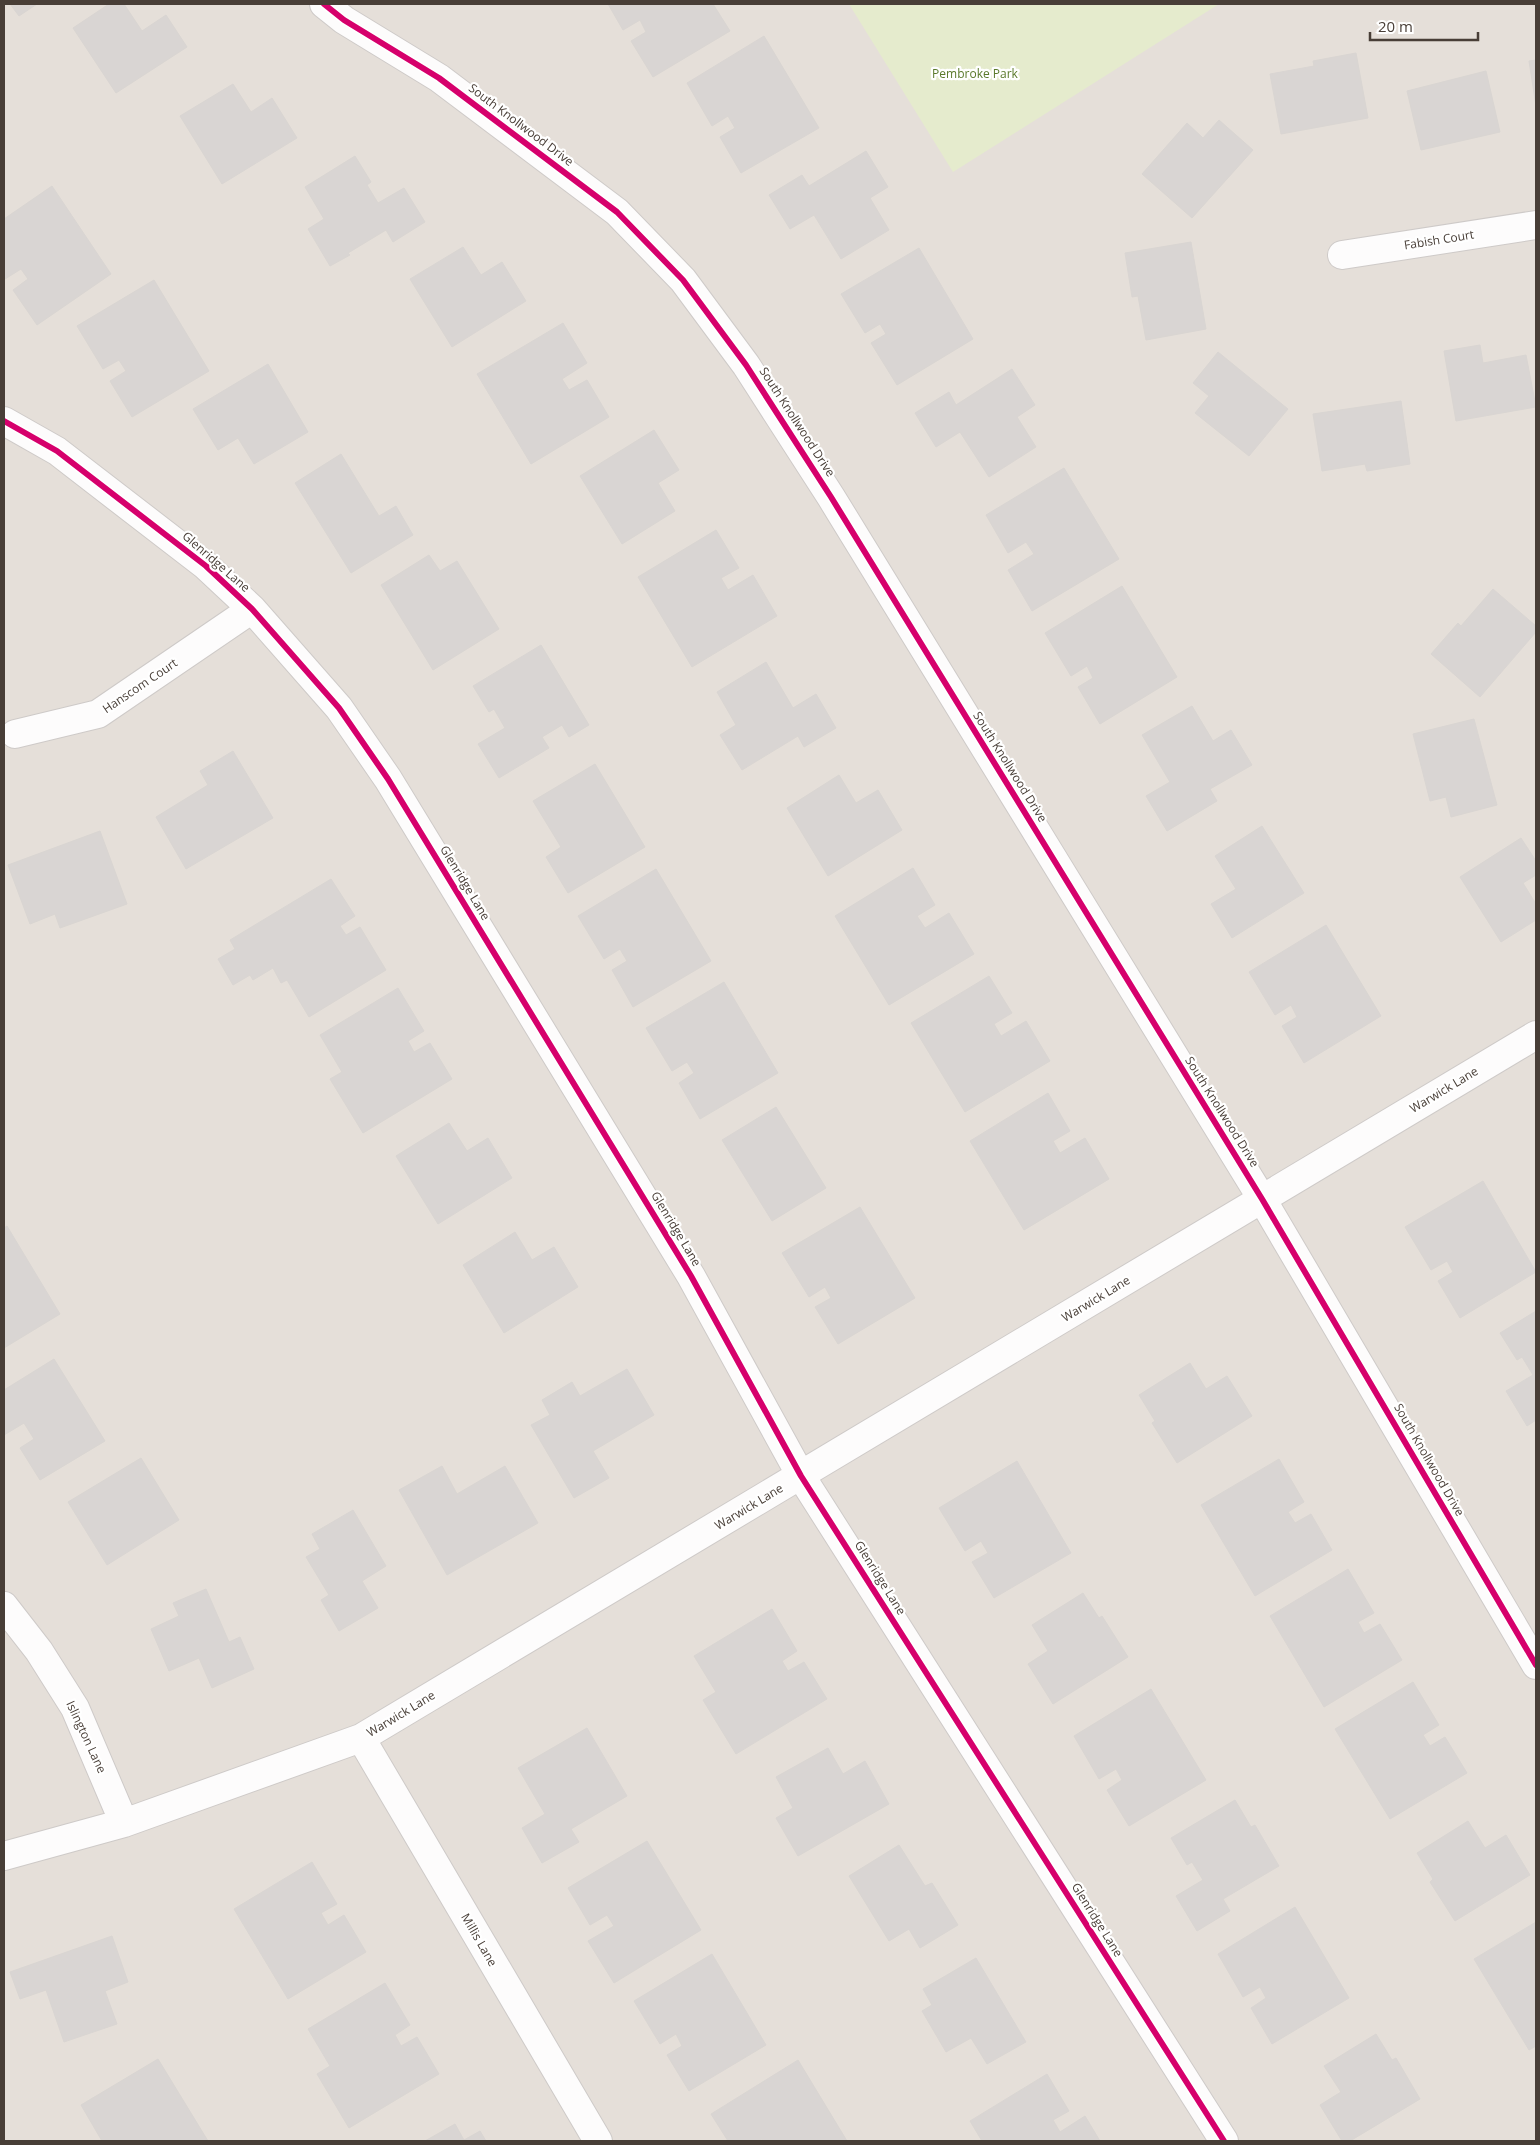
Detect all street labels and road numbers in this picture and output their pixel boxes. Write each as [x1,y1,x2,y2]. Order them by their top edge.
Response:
street label: South Knollwood Drive [465,79,578,170]
street label: Fabish Court [1403,226,1475,253]
street label: South Knollwood Drive [756,364,839,480]
street label: Glenridge Lane [179,527,254,596]
street label: Hanscom Court [99,654,181,717]
street label: South Knollwood Drive [969,708,1052,826]
street label: Glenridge Lane [436,842,495,924]
street label: South Knollwood Drive [1181,1053,1264,1171]
street label: Warwick Lane [1406,1062,1481,1117]
street label: Glenridge Lane [647,1188,706,1270]
street label: Warwick Lane [1058,1271,1133,1326]
street label: South Knollwood Drive [1390,1400,1469,1519]
street label: Warwick Lane [711,1479,786,1534]
street label: Glenridge Lane [851,1537,910,1618]
street label: Warwick Lane [363,1686,438,1741]
street label: Islington Lane [62,1698,111,1776]
street label: Glenridge Lane [1068,1879,1127,1960]
street label: Millis Lane [457,1910,502,1970]

